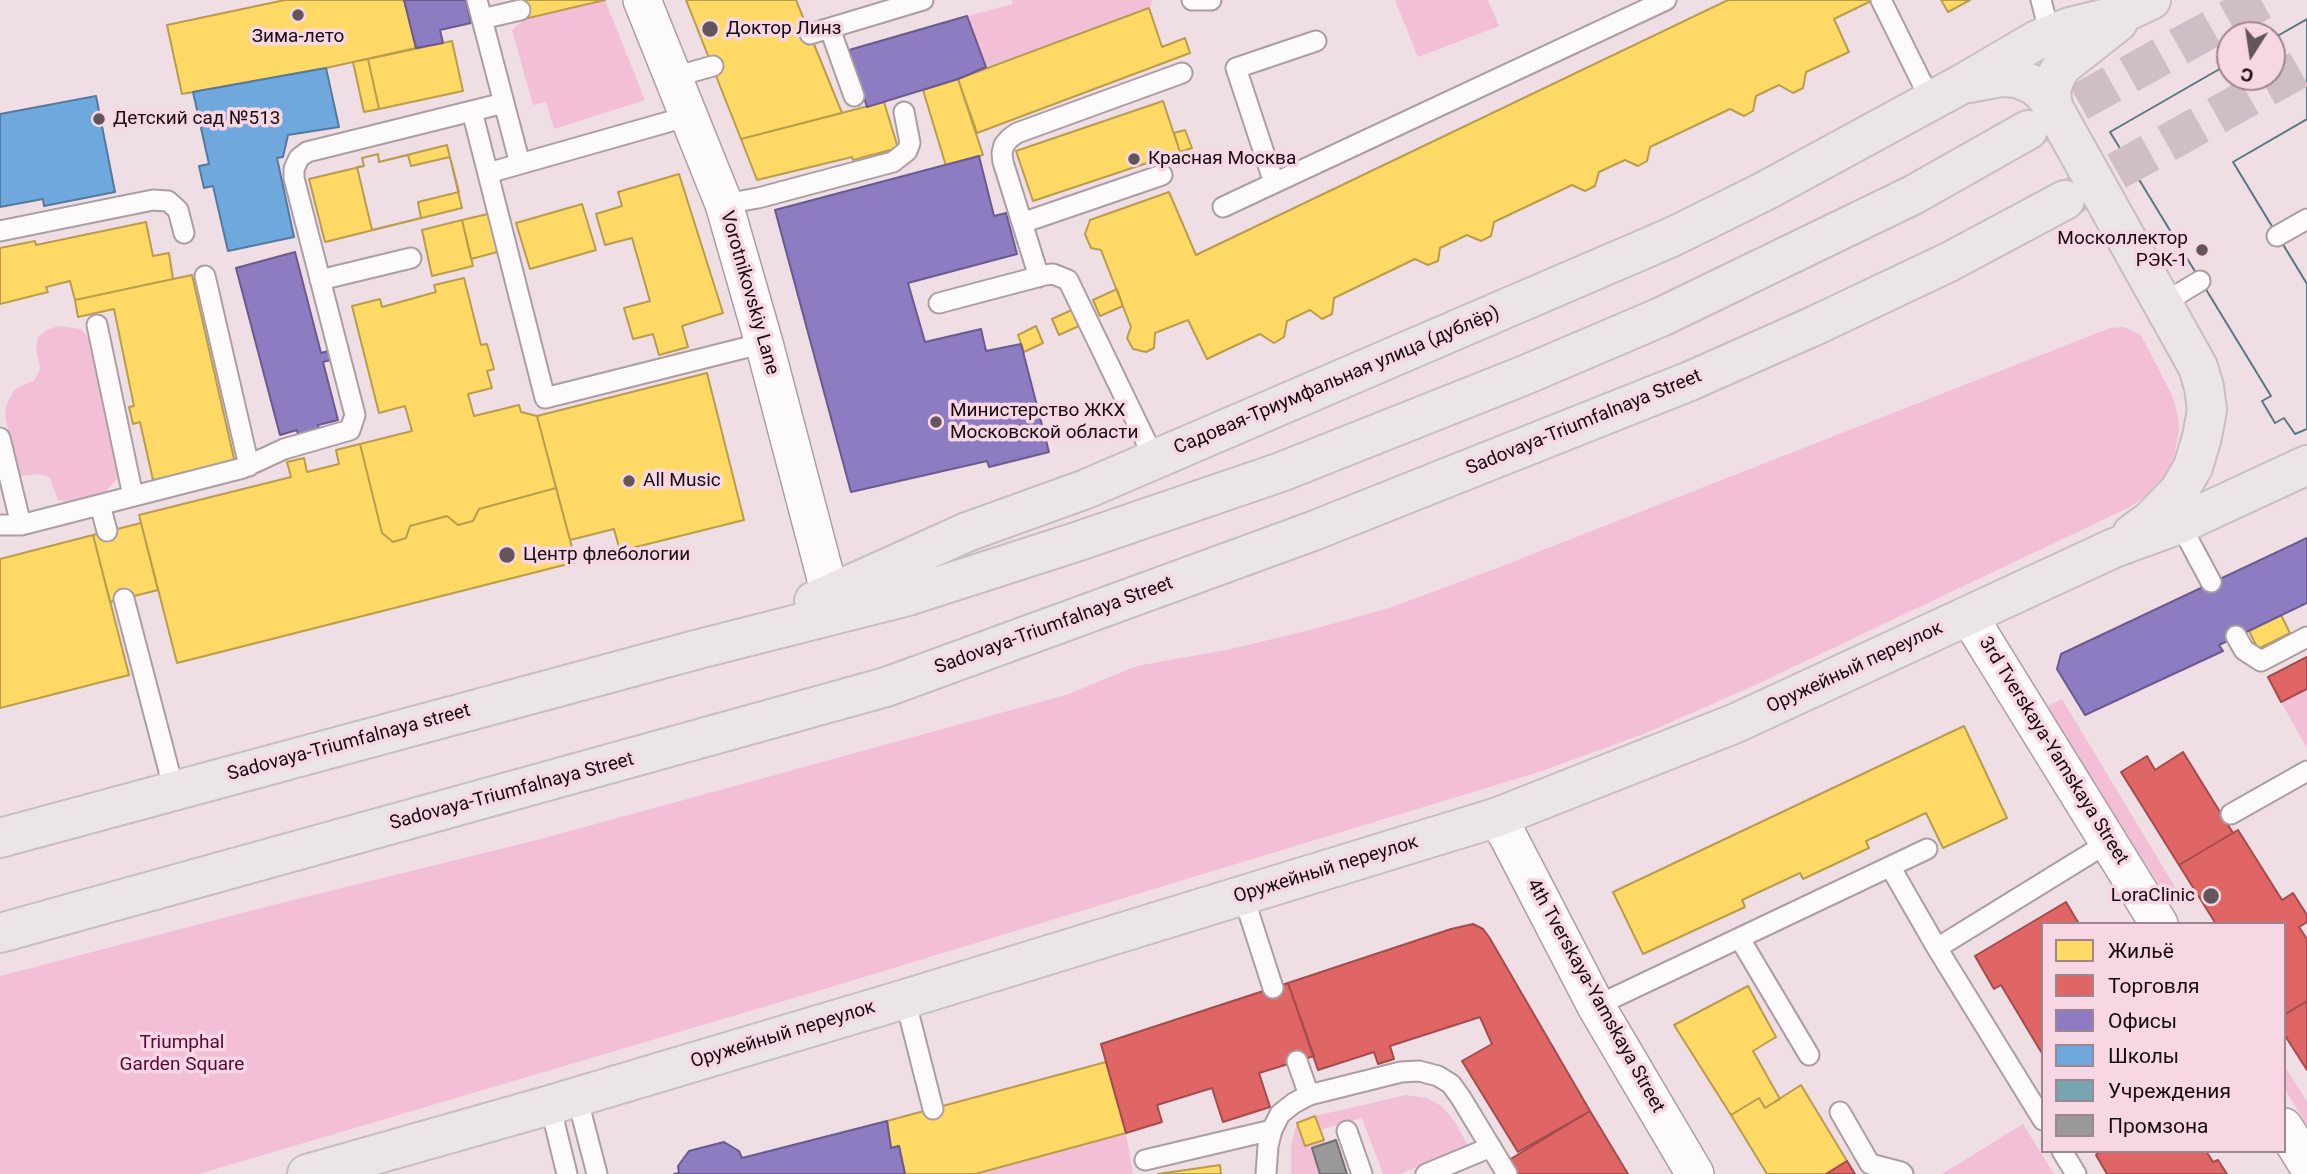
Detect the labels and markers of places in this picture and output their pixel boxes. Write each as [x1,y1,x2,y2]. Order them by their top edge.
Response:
marker: Зима-лето [290,7,306,23]
place label: Доктор Линз [726,18,841,40]
marker: Доктор Линз [700,19,720,39]
place label: Зима-лето [252,26,344,48]
place label: Детский сад №513 [113,108,281,130]
marker: Детский сад №513 [91,111,107,127]
place label: Красная Москва [1148,148,1296,170]
marker: Красная Москва [1126,151,1142,167]
place label: Москоллектор РЭК-1 [2057,228,2188,272]
marker: Москоллектор РЭК-1 [2194,242,2210,258]
place label: Министерство ЖКХ Московской области [950,400,1138,444]
marker: Министерство ЖКХ Московской области [928,414,944,430]
place label: All Music [643,470,721,492]
marker: All Music [621,473,637,489]
place label: Центр флебологии [523,544,690,566]
marker: Центр флебологии [497,545,517,565]
place label: LoraClinic [2111,885,2195,907]
marker: LoraClinic [2201,886,2221,906]

